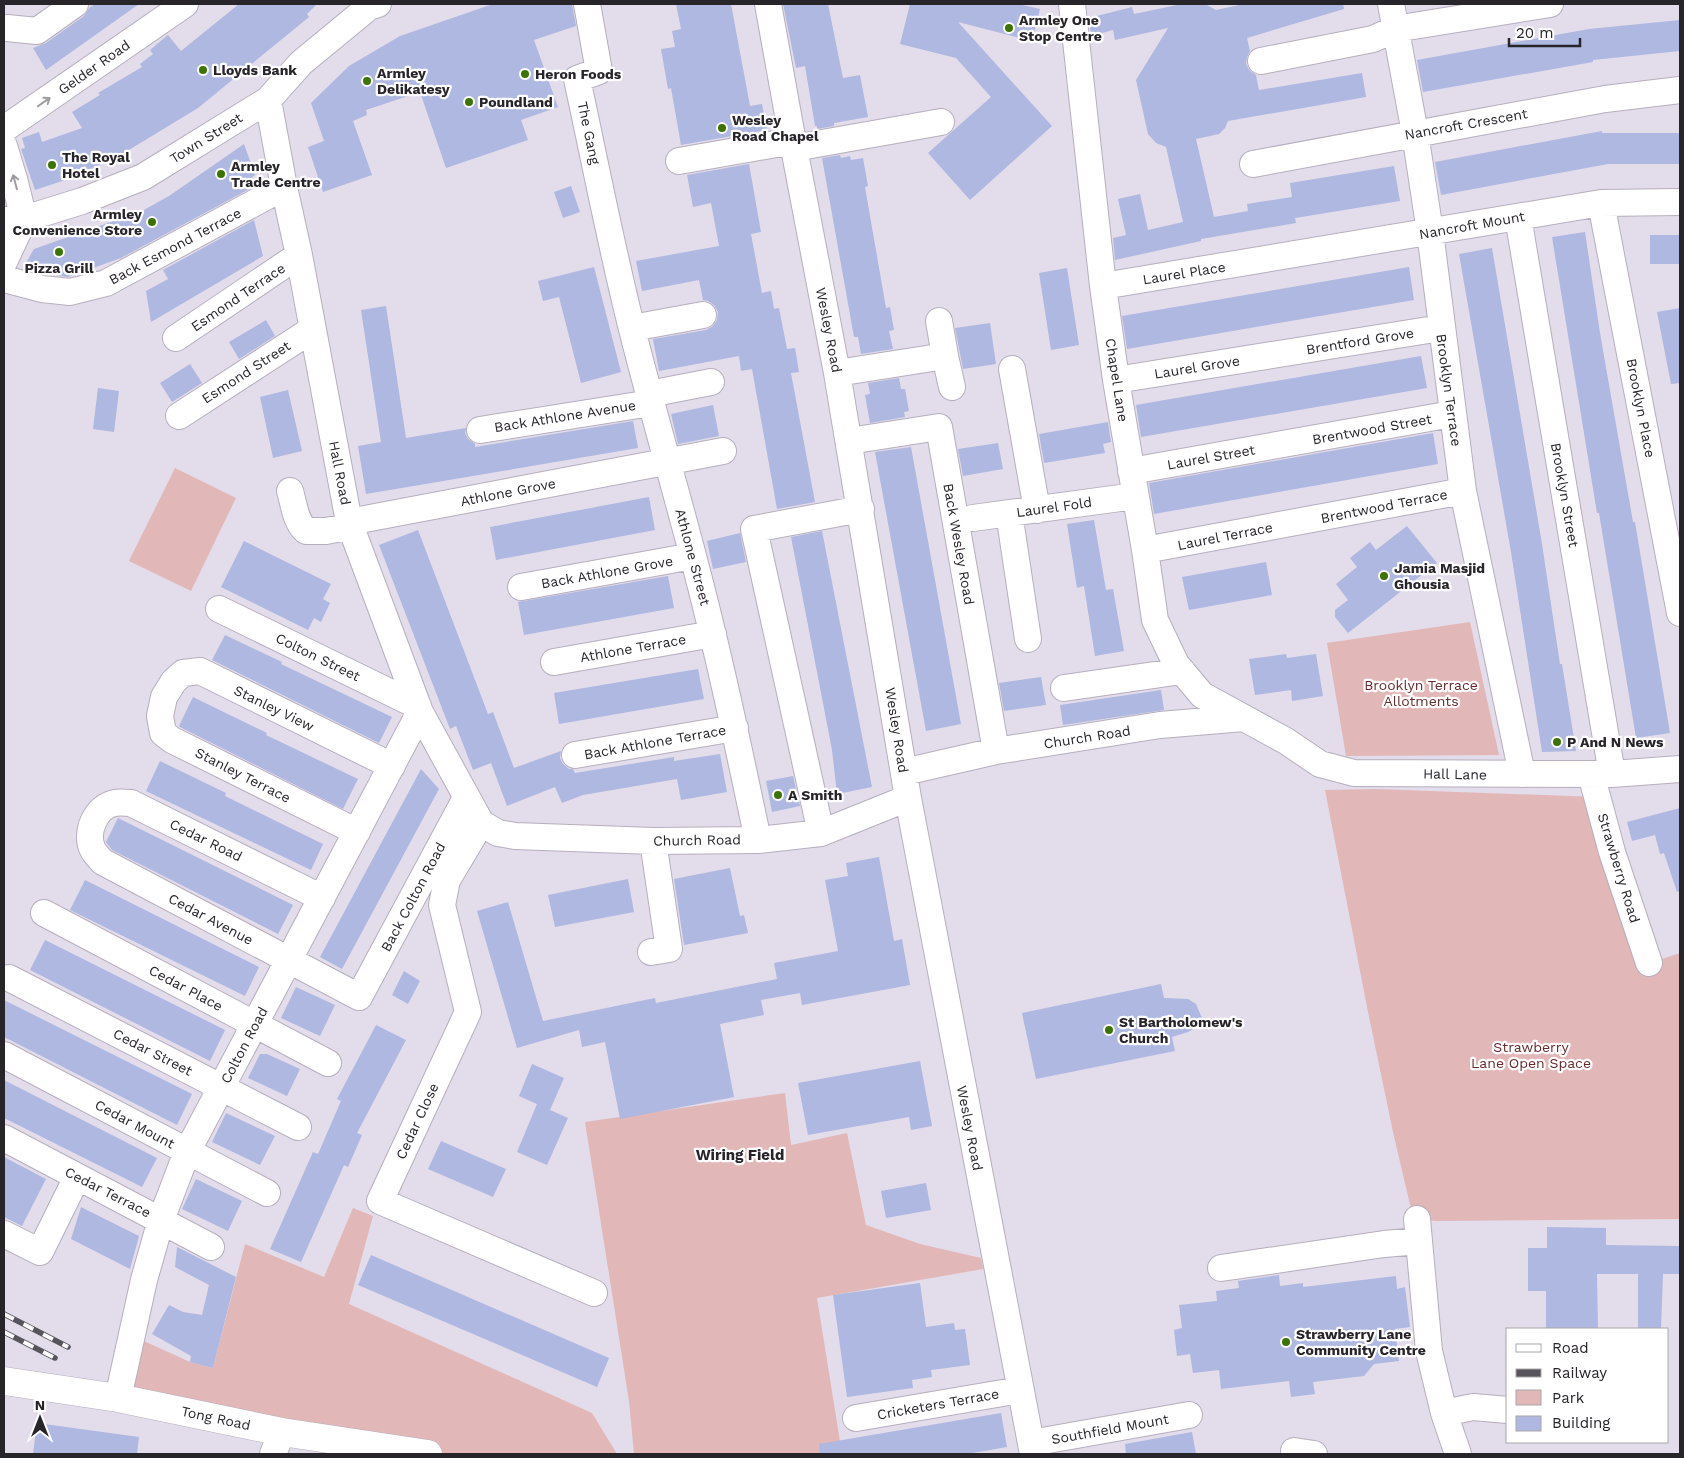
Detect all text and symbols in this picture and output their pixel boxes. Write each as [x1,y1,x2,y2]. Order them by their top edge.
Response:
place label: Armley One Stop Centre [1019,12,1102,44]
scale bar [1509,15,1580,47]
marker: Armley One Stop Centre [1003,22,1015,34]
text: 20 m [1516,24,1554,42]
street label: Gelder Road [55,36,133,98]
place label: Lloyds Bank [213,62,297,78]
marker: Lloyds Bank [197,64,209,76]
place label: Armley Delikatesy [377,65,450,97]
place label: Heron Foods [535,66,622,82]
marker: Heron Foods [519,68,531,80]
marker: Armley Delikatesy [361,75,373,87]
place label: Poundland [479,94,553,110]
marker: Poundland [463,96,475,108]
one-way arrow [37,97,51,107]
street label: The Gang [575,100,604,166]
street label: Nancroft Crescent [1403,105,1529,143]
street label: Town Street [167,109,245,167]
place label: Wesley Road Chapel [732,112,819,144]
marker: Wesley Road Chapel [716,122,728,134]
place label: The Royal Hotel [62,149,130,181]
place label: Armley Trade Centre [231,158,321,190]
marker: The Royal Hotel [46,159,58,171]
marker: Armley Trade Centre [215,168,227,180]
one-way arrow [9,174,19,190]
street label: Back Esmond Terrace [106,204,244,288]
place label: Armley Convenience Store [13,206,142,238]
street label: Nancroft Mount [1418,208,1526,242]
marker: Armley Convenience Store [146,216,158,228]
marker: Pizza Grill [53,246,65,258]
street label: Laurel Place [1141,259,1227,287]
place label: Pizza Grill [24,260,94,276]
street label: Esmond Terrace [188,260,288,334]
street label: Wesley Road [813,286,845,374]
street label: Brentford Grove [1305,325,1415,357]
street label: Brooklyn Terrace [1433,333,1465,447]
street label: Esmond Street [199,337,293,407]
street label: Chapel Lane [1102,337,1132,423]
street label: Laurel Grove [1153,352,1241,382]
street label: Brooklyn Place [1624,357,1658,459]
street label: Back Athlone Avenue [493,397,637,435]
street label: Brentwood Street [1311,411,1433,447]
street label: Hall Road [326,439,354,507]
street label: Laurel Street [1166,441,1256,473]
street label: Brooklyn Street [1548,441,1582,549]
street label: Athlone Grove [459,475,557,509]
street label: Back Wesley Road [940,482,978,606]
street label: Brentwood Terrace [1319,486,1449,526]
street label: Laurel Fold [1015,494,1093,520]
street label: Athlone Street [672,507,714,607]
street label: Laurel Terrace [1176,519,1274,553]
street label: Back Athlone Grove [540,553,674,591]
place label: Jamia Masjid Ghousia [1394,560,1485,592]
marker: Jamia Masjid Ghousia [1378,570,1390,582]
street label: Colton Street [273,630,363,684]
street label: Athlone Terrace [579,631,687,665]
park label: Brooklyn Terrace Allotments [1364,677,1478,709]
street label: Stanley View [231,682,317,734]
street label: Wesley Road [882,686,912,774]
street label: Back Athlone Terrace [583,722,727,762]
street label: Church Road [1042,722,1132,752]
place label: P And N News [1567,734,1664,750]
marker: P And N News [1551,736,1563,748]
street label: Stanley Terrace [193,744,293,806]
street label: Hall Lane [1423,765,1487,783]
place label: A Smith [788,787,842,803]
marker: A Smith [772,789,784,801]
street label: Strawberry Road [1595,811,1643,925]
street label: Cedar Road [167,816,245,864]
street label: Church Road [653,831,741,849]
street label: Back Colton Road [377,840,449,954]
street label: Cedar Avenue [166,890,256,948]
street label: Cedar Place [146,962,226,1014]
street label: Colton Road [217,1004,271,1086]
place label: St Bartholomew's Church [1119,1014,1243,1046]
marker: St Bartholomew's Church [1103,1024,1115,1036]
street label: Cedar Street [111,1025,195,1079]
park label: Strawberry Lane Open Space [1471,1039,1591,1071]
street label: Cedar Close [392,1080,442,1162]
street label: Wesley Road [954,1084,986,1172]
street label: Cedar Mount [92,1096,178,1152]
district label: Wiring Field [696,1146,784,1164]
street label: Cedar Terrace [62,1163,154,1221]
place label: Strawberry Lane Community Centre [1296,1326,1426,1358]
legend [1506,1328,1669,1443]
marker: Strawberry Lane Community Centre [1280,1336,1292,1348]
text: Road [1552,1339,1589,1357]
text: Railway [1552,1364,1607,1382]
street label: Cricketers Terrace [876,1385,1000,1423]
text: Park [1552,1389,1585,1407]
north arrow [15,1393,65,1443]
text: N [35,1397,45,1413]
street label: Tong Road [180,1403,252,1433]
street label: Southfield Mount [1050,1411,1170,1447]
text: Building [1552,1414,1610,1432]

